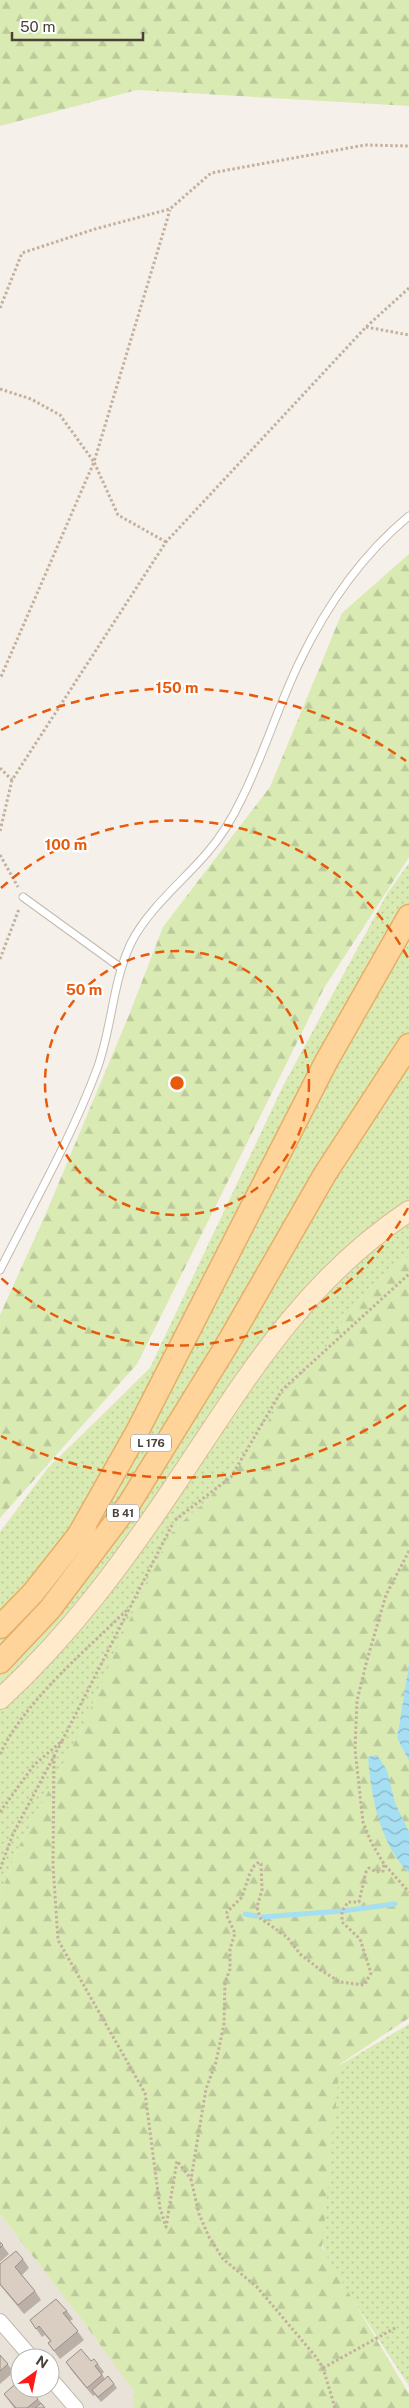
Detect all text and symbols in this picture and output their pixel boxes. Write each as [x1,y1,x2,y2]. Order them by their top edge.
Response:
scale bar [12,10,144,42]
text: 50 m [20,18,55,35]
text: 150 m [155,679,199,696]
text: 100 m [45,836,87,853]
text: 50 m [66,981,102,998]
centre of rings [168,1074,186,1092]
road number: L 176 [131,1435,171,1452]
road number: B 41 [107,1505,139,1522]
north arrow [10,2348,60,2398]
text: N [33,2352,51,2372]

